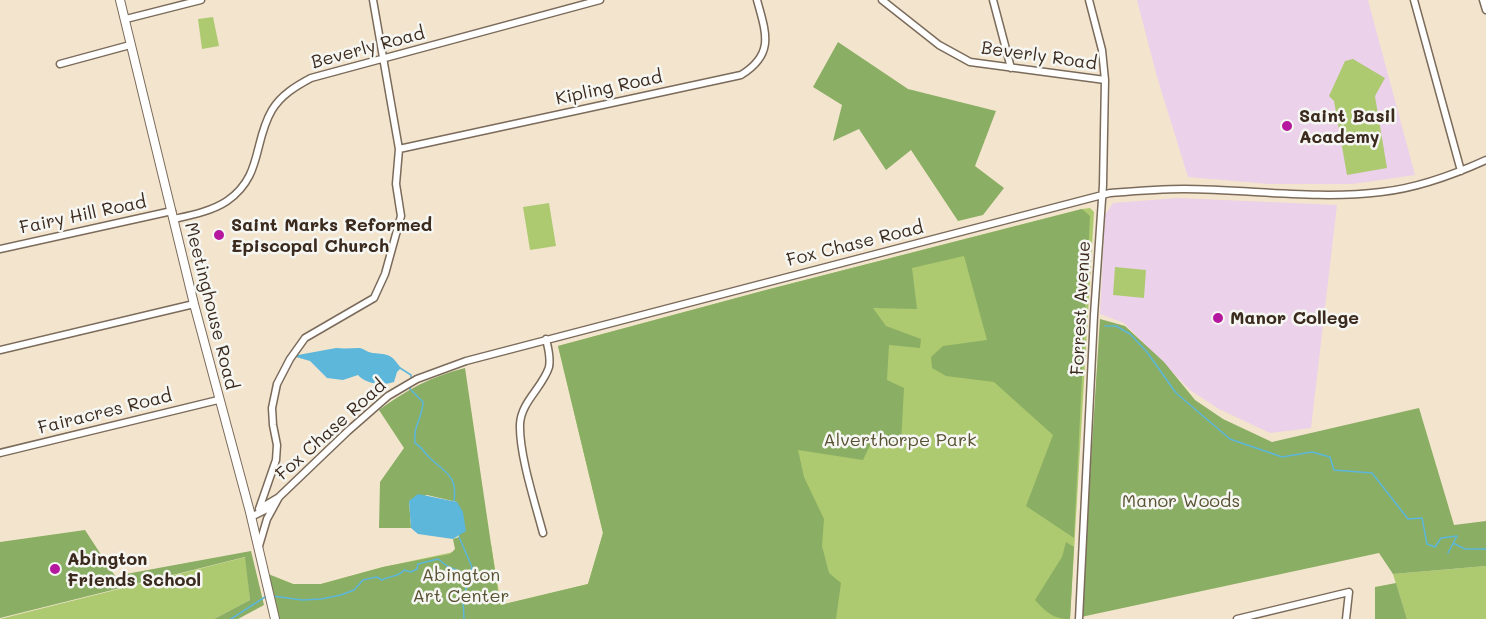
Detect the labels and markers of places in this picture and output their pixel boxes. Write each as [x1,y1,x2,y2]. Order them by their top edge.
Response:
place label: Saint Basil Academy [1299,105,1395,148]
marker: Saint Basil Academy [1280,119,1294,133]
place label: Saint Marks Reformed Episcopal Church [231,214,432,256]
marker: Saint Marks Reformed Episcopal Church [212,228,226,242]
place label: Manor College [1230,307,1359,329]
marker: Manor College [1211,311,1225,325]
place label: Abington Friends School [67,548,201,590]
marker: Abington Friends School [48,562,62,576]

